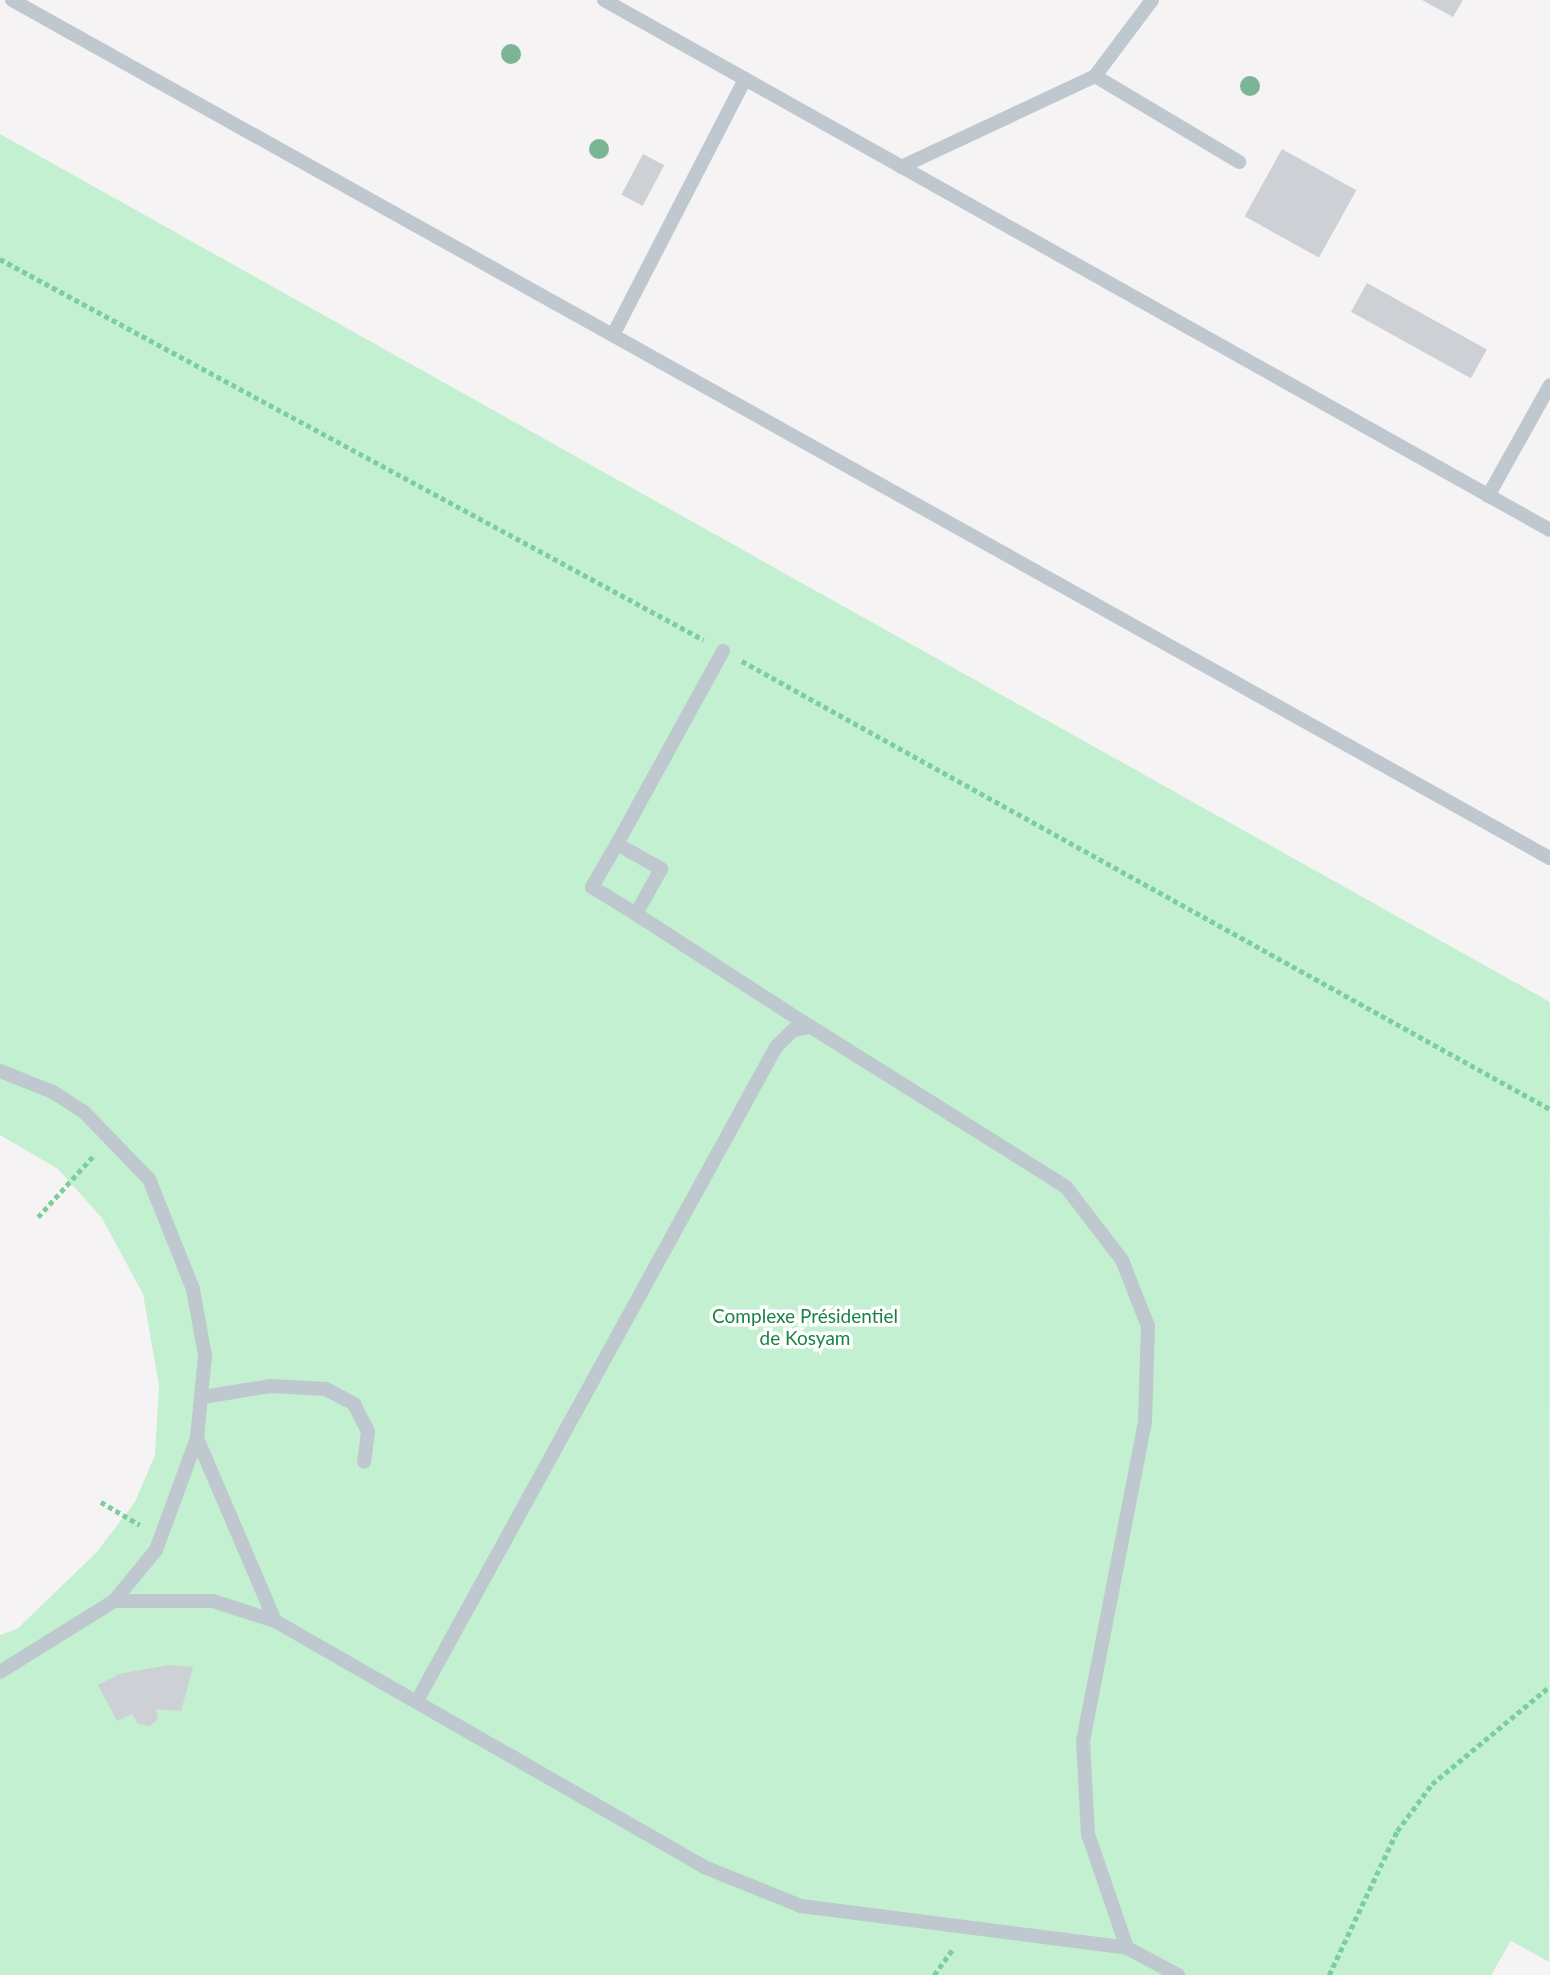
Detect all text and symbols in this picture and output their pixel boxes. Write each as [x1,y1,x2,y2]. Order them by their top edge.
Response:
park label: Complexe Présidentiel de Kosyam [712,1305,898,1349]

